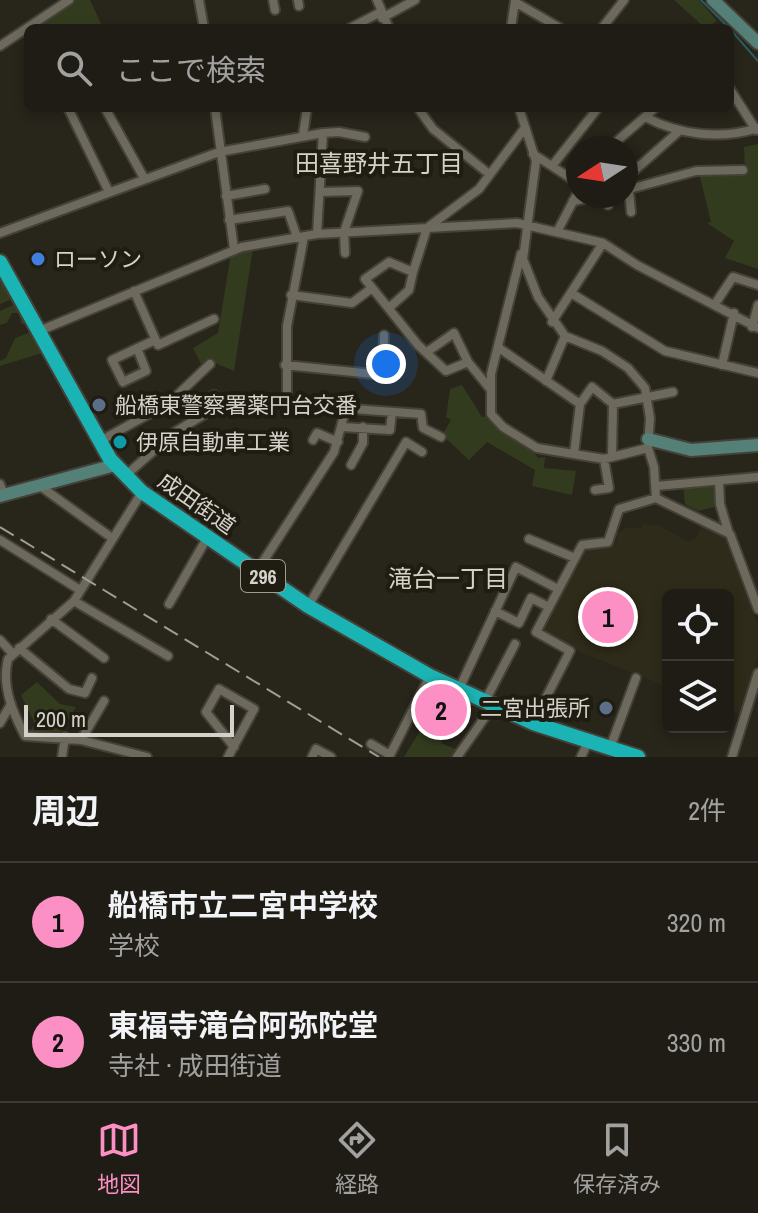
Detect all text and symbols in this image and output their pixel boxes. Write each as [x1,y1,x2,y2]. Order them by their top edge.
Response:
search box [24,24,734,112]
icon: search [52,46,96,90]
text: ここで検索 [116,50,266,90]
north arrow [566,136,638,208]
district label: 田喜野井五丁目 [295,147,463,179]
place label: ローソン [54,244,142,274]
marker: ローソン [29,250,47,268]
your location [366,344,406,384]
place label: 船橋東警察署薬円台交番 [115,390,357,420]
marker: 船橋東警察署薬円台交番 [90,396,108,414]
place label: 伊原自動車工業 [136,427,290,457]
marker: 伊原自動車工業 [111,433,129,451]
street label: 成田街道 [152,465,242,541]
road number: 296 [241,560,285,592]
district label: 滝台一丁目 [388,562,508,594]
pin: 1 [582,587,634,647]
map controls [662,589,734,733]
button: locate [662,589,734,661]
button: layers [662,661,734,733]
pin: 2 [415,680,467,740]
place label: 二宮出張所 [480,693,590,723]
marker: 二宮出張所 [597,699,615,717]
scale bar [24,701,234,737]
text: 200 m [36,704,86,734]
text: 周辺 [32,788,100,834]
text: 2件 [688,793,726,828]
text: 船橋市立二宮中学校 [108,885,378,925]
text: 1 [52,905,64,940]
text: 320 m [667,905,726,940]
text: 学校 [108,928,160,963]
text: 東福寺滝台阿弥陀堂 [108,1005,378,1045]
text: 2 [52,1025,64,1060]
text: 330 m [667,1025,726,1060]
text: 寺社 · 成田街道 [108,1048,282,1083]
tab: 地図 [97,1118,141,1199]
tab: 経路 [335,1118,379,1199]
tab: 保存済み [573,1118,661,1199]

